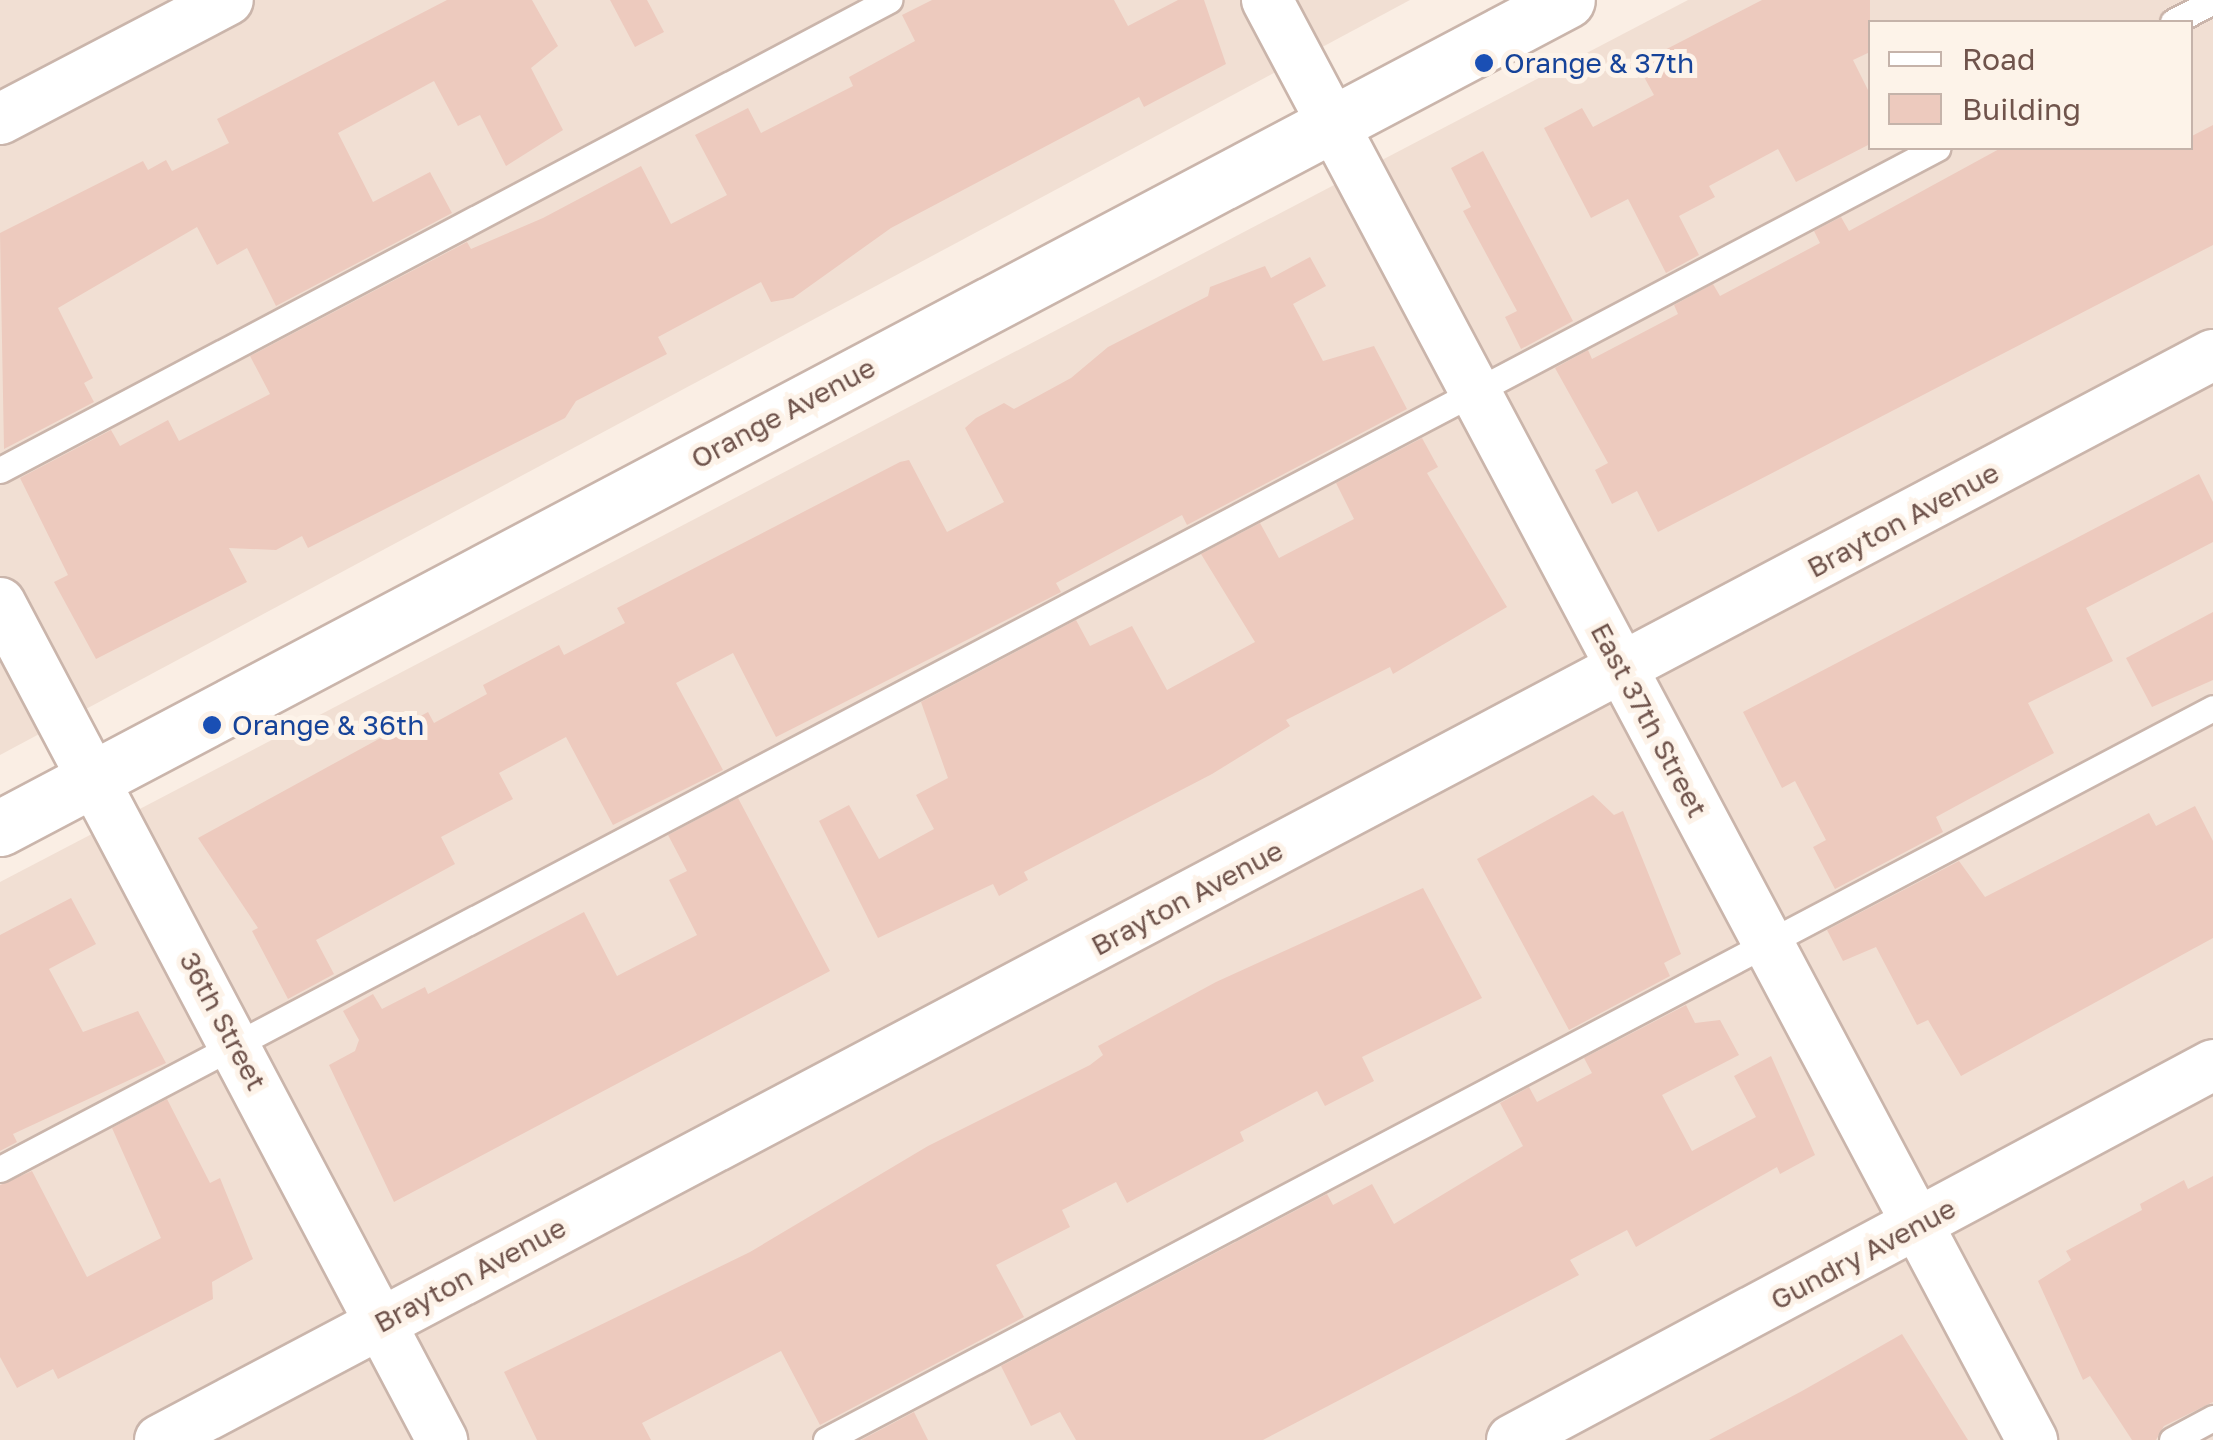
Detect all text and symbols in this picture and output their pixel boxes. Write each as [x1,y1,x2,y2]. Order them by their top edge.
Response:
legend [1868,20,2193,150]
text: Road [1962,41,2036,77]
place label: Orange & 37th [1504,46,1694,80]
marker: Orange & 37th [1473,52,1495,74]
text: Building [1962,91,2081,127]
street label: Orange Avenue [685,350,881,476]
street label: Brayton Avenue [1801,455,2005,585]
street label: East 37th Street [1584,617,1714,823]
place label: Orange & 36th [232,708,424,742]
marker: Orange & 36th [201,714,223,736]
street label: Brayton Avenue [1085,833,1289,963]
street label: 36th Street [173,946,273,1096]
street label: Gundry Avenue [1765,1191,1961,1317]
street label: Brayton Avenue [368,1210,572,1340]

